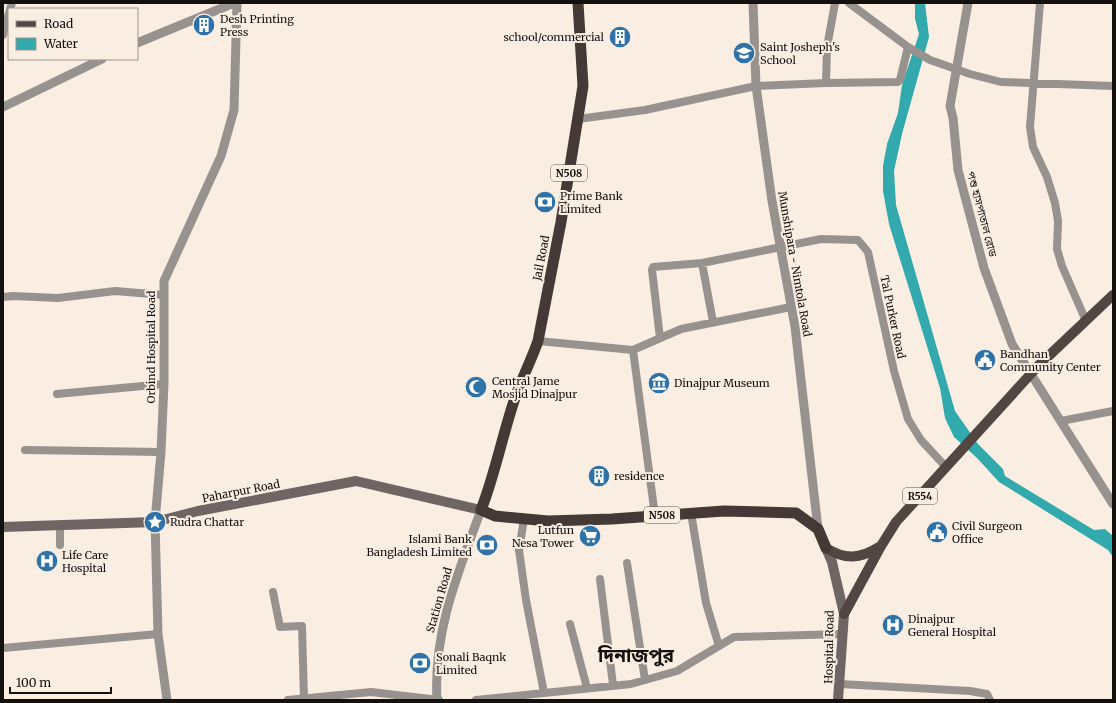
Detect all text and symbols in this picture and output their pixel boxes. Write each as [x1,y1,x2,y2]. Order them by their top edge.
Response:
legend [8,8,138,60]
building icon: Desh Printing Press [191,12,217,38]
place label: Desh Printing Press [220,12,294,39]
text: Road [44,16,73,31]
building icon: school/commercial [607,24,633,50]
place label: school/commercial [503,30,605,44]
text: Water [43,36,79,51]
school or university icon: Saint Josheph's School [731,40,757,66]
place label: Saint Josheph's School [760,40,840,67]
road number: N508 [551,165,587,181]
street label: পশু হাসপাতাল রোড [964,170,1000,258]
bank icon: Prime Bank Limited [532,189,558,215]
place label: Prime Bank Limited [560,189,623,216]
street label: Munshipara - Nimtola Road [775,190,815,338]
street label: Jail Road [530,234,552,283]
street label: Tal Purker Road [877,274,909,360]
street label: Orbind Hospital Road [144,290,158,403]
public building icon: Bandhan Community Center [972,347,998,373]
place label: Bandhan Community Center [1000,347,1101,374]
museum icon: Dinajpur Museum [646,370,672,396]
mosque icon: Central Jame Mosjid Dinajpur [463,374,489,400]
place label: Central Jame Mosjid Dinajpur [492,374,577,401]
place label: Dinajpur Museum [674,376,770,390]
building icon: residence [586,463,612,489]
place label: residence [614,469,665,483]
street label: Paharpur Road [201,477,281,505]
road number: R554 [903,488,937,504]
road number: N508 [644,507,680,523]
place icon: Rudra Chattar [142,509,168,535]
place label: Rudra Chattar [170,515,244,529]
public building icon: Civil Surgeon Office [924,519,950,545]
place label: Civil Surgeon Office [952,519,1023,546]
place label: Lutfun Nesa Tower [512,523,575,550]
supermarket icon: Lutfun Nesa Tower [577,523,603,549]
place label: Islami Bank Bangladesh Limited [366,532,472,559]
bank icon: Islami Bank Bangladesh Limited [474,532,500,558]
hospital icon: Life Care Hospital [34,548,60,574]
place label: Life Care Hospital [62,548,109,575]
street label: Station Road [423,565,455,634]
street label: Hospital Road [821,610,837,684]
hospital icon: Dinajpur General Hospital [880,612,906,638]
place label: Dinajpur General Hospital [908,612,997,639]
district label: দিনাজপুর [597,643,675,667]
bank icon: Sonali Baqnk Limited [407,650,433,676]
place label: Sonali Baqnk Limited [436,650,506,677]
scale bar [10,669,111,695]
text: 100 m [16,675,51,690]

